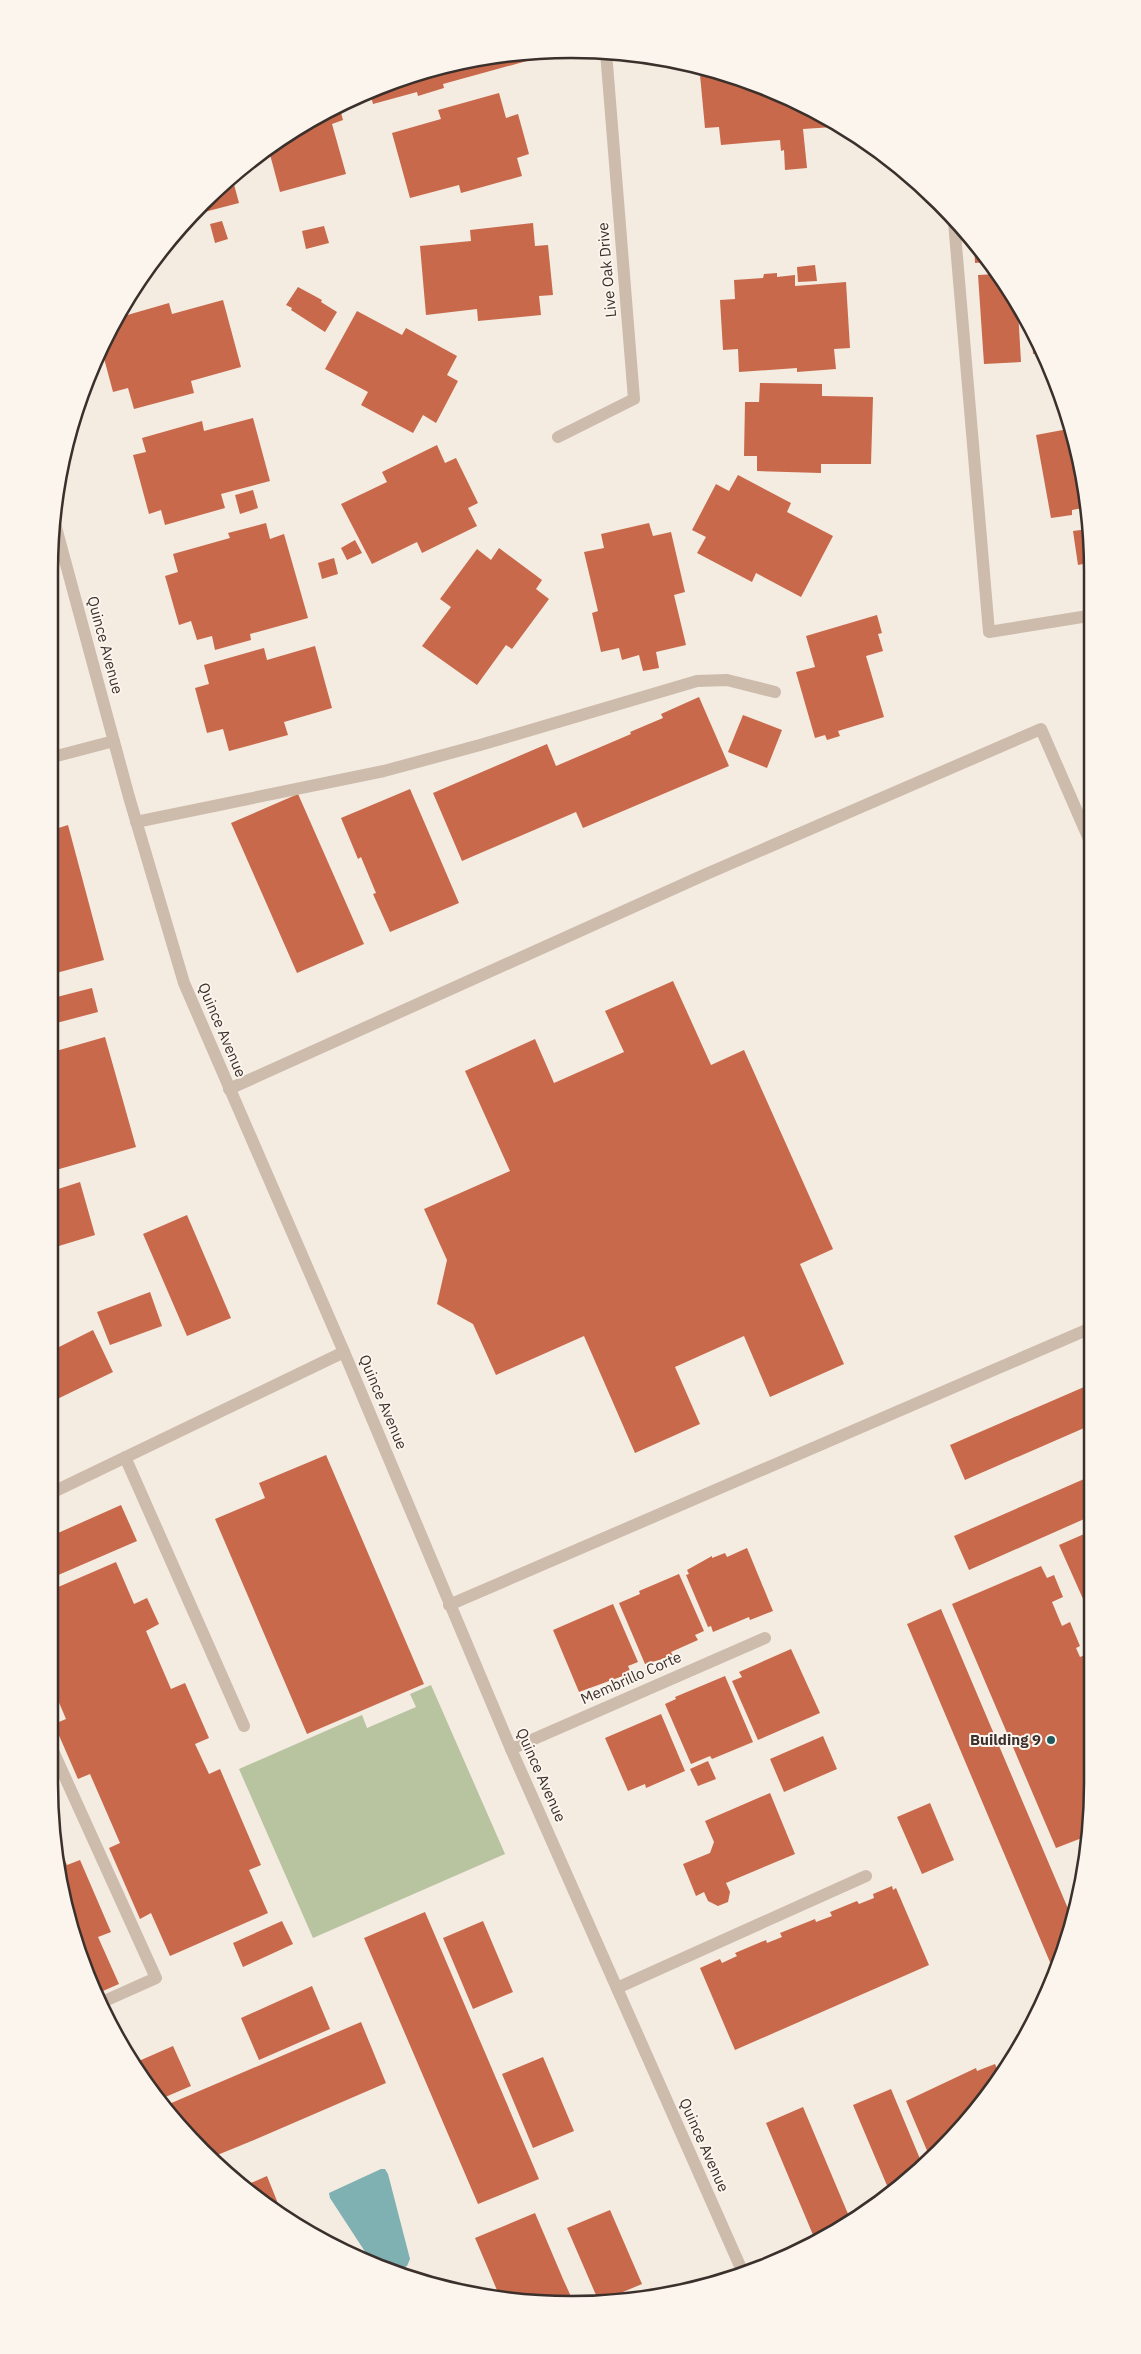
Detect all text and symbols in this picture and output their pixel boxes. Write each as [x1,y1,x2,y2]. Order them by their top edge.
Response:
street label: Live Oak Drive [593,222,620,318]
street label: Quince Avenue [83,594,128,696]
street label: Quince Avenue [194,980,251,1080]
street label: Quince Avenue [355,1352,412,1452]
street label: Membrillo Corte [578,1647,684,1708]
street label: Quince Avenue [512,1725,571,1825]
place label: Building 9 [970,1730,1041,1749]
marker: Building 9 [1045,1734,1057,1746]
street label: Quince Avenue [675,2095,734,2195]

